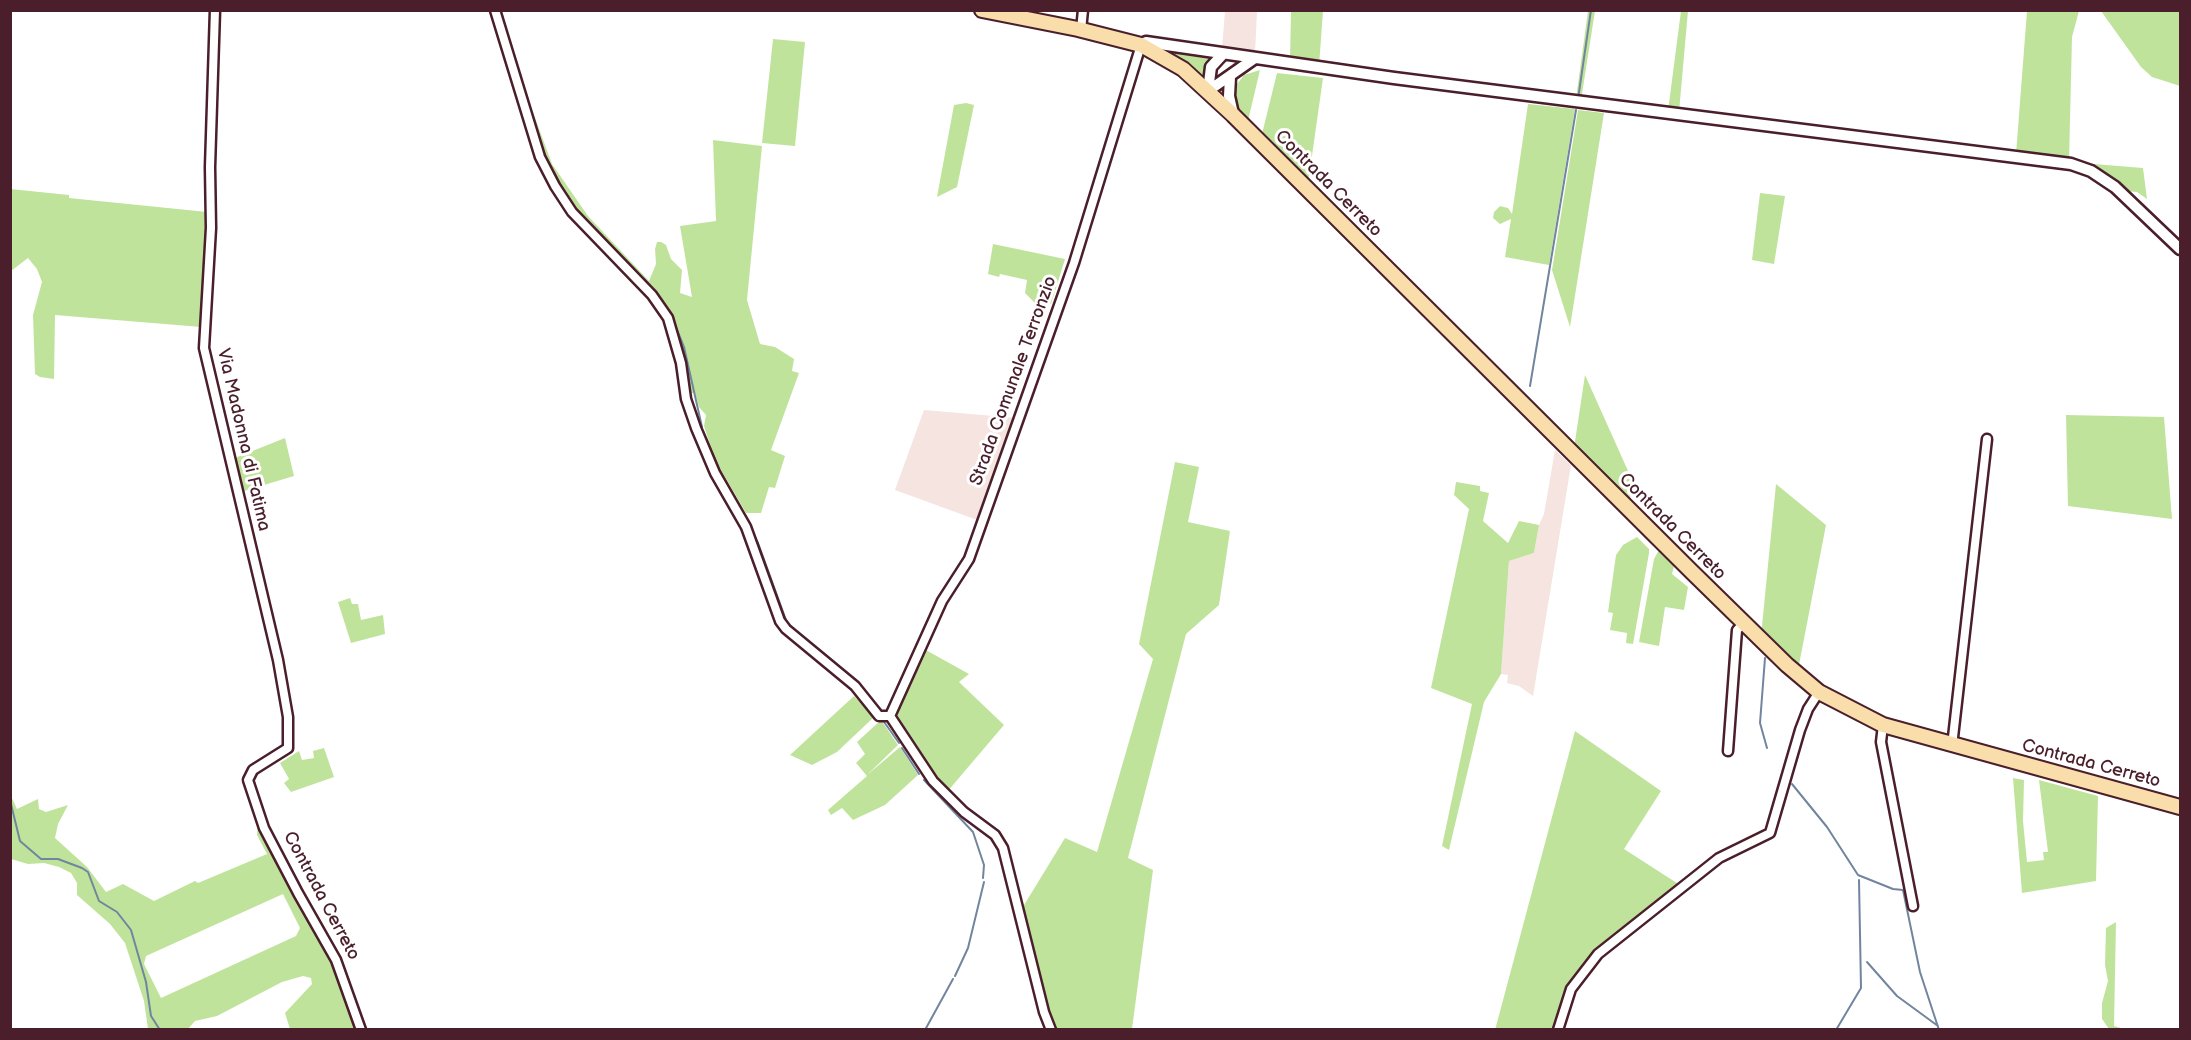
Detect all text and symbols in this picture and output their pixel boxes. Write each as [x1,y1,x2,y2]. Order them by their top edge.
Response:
street label: Contrada Cerreto [1270,126,1386,242]
street label: Strada Comunale Terronzio [966,273,1062,489]
street label: Via Madonna di Fatima [211,347,275,533]
street label: Contrada Cerreto [1614,469,1730,585]
street label: Contrada Cerreto [2019,735,2163,793]
street label: Contrada Cerreto [278,828,364,964]

